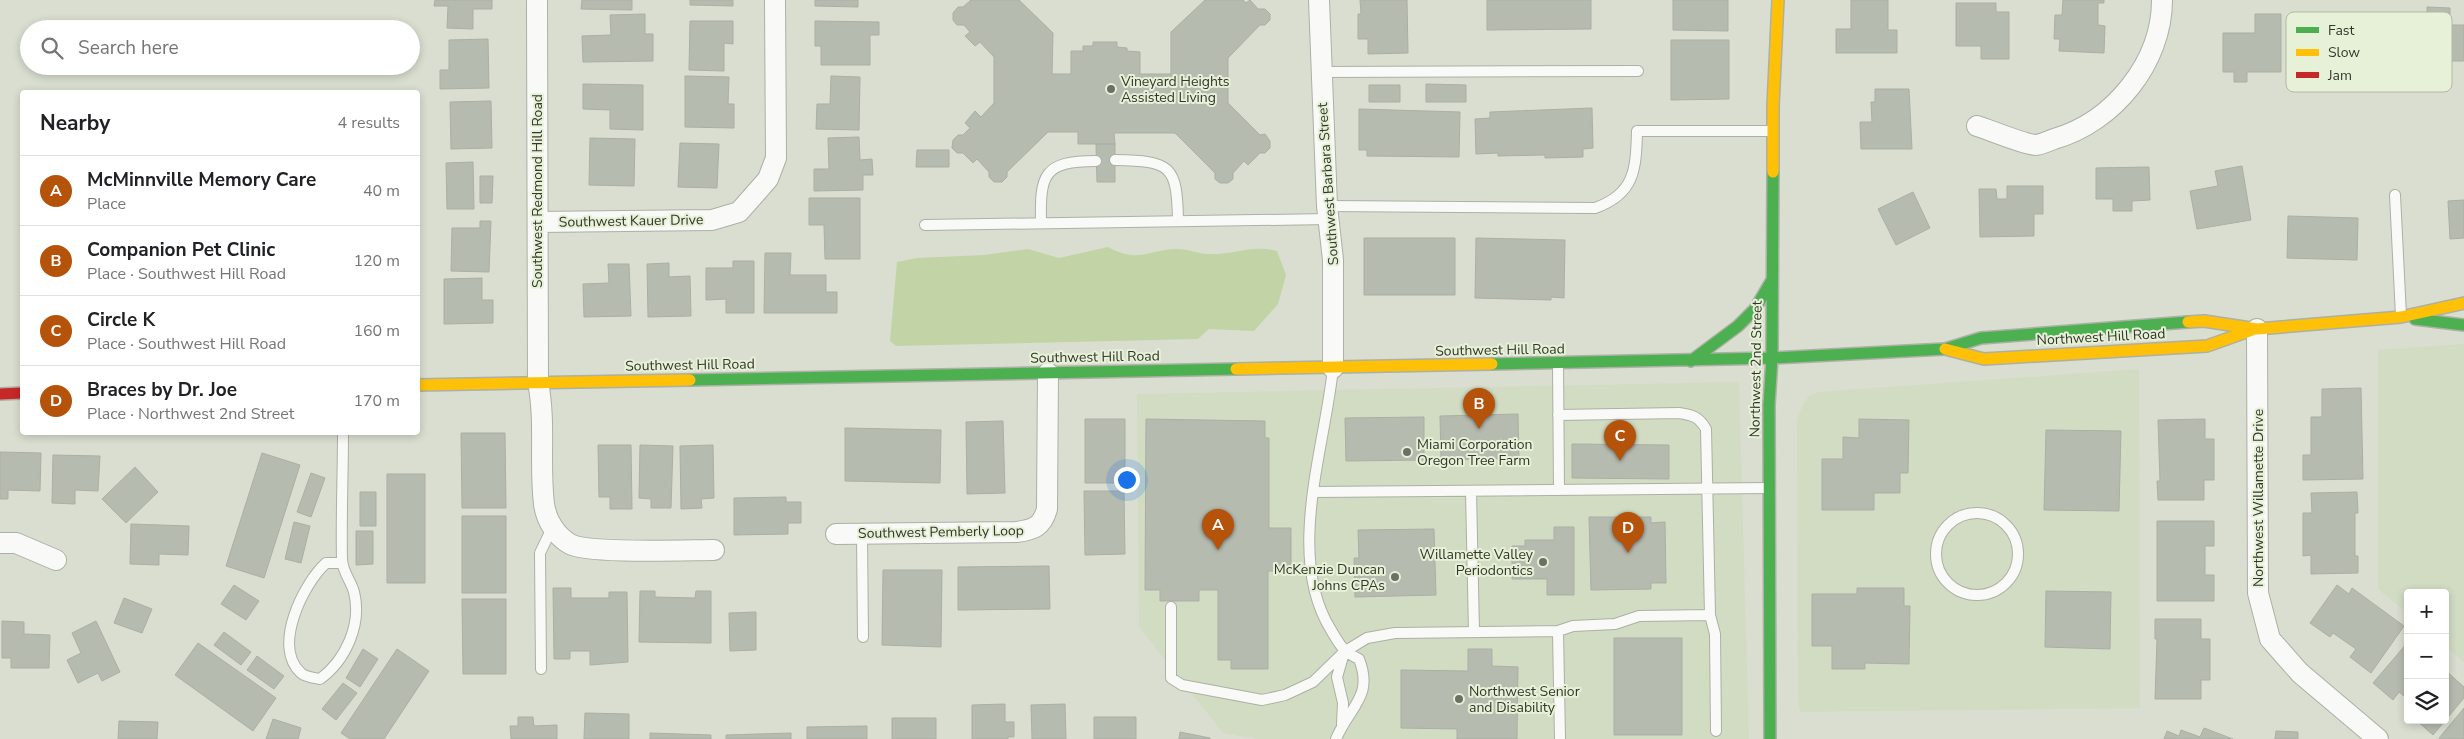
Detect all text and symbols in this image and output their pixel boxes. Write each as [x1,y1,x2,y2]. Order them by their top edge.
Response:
legend [2286,12,2452,92]
search box [20,20,420,75]
text: Fast [2328,21,2354,40]
icon: search [38,34,66,62]
text: Search here [78,35,179,61]
text: Slow [2328,43,2360,62]
text: Jam [2327,66,2352,85]
place label: Vineyard Heights Assisted Living [1120,72,1230,107]
marker: Vineyard Heights Assisted Living [1105,83,1117,95]
street label: Southwest Redmond Hill Road [528,94,547,288]
street label: Southwest Barbara Street [1313,102,1343,266]
text: Nearby [40,109,110,137]
text: 4 results [338,112,400,134]
text: McMinnville Memory Care [87,167,316,193]
text: A [50,180,62,202]
text: 40 m [363,180,400,202]
text: Place [87,193,126,215]
street label: Southwest Kauer Drive [559,210,703,232]
text: Companion Pet Clinic [87,237,275,263]
text: B [50,250,62,272]
text: 120 m [353,250,400,272]
text: Place · Southwest Hill Road [87,263,286,285]
street label: Northwest 2nd Street [1745,300,1767,438]
text: Circle K [87,307,155,333]
text: C [51,320,61,342]
text: 160 m [353,320,400,342]
street label: Northwest Hill Road [2036,324,2166,350]
text: Place · Southwest Hill Road [87,333,286,355]
street label: Southwest Hill Road [1435,339,1565,361]
street label: Southwest Hill Road [1030,346,1160,368]
street label: Southwest Hill Road [625,354,755,376]
text: Braces by Dr. Joe [87,377,237,403]
pin: B [1463,388,1495,429]
text: D [50,390,62,412]
text: 170 m [353,390,400,412]
text: Place · Northwest 2nd Street [87,403,294,425]
street label: Northwest Willamette Drive [2249,409,2268,587]
pin: C [1604,420,1636,461]
place label: Miami Corporation Oregon Tree Farm [1417,435,1532,470]
marker: Miami Corporation Oregon Tree Farm [1401,446,1413,458]
your location [1114,467,1140,493]
pin: A [1202,509,1234,550]
pin: D [1612,512,1644,553]
street label: Southwest Pemberly Loop [858,521,1024,543]
place label: Willamette Valley Periodontics [1420,545,1534,580]
marker: Willamette Valley Periodontics [1537,556,1549,568]
place label: McKenzie Duncan Johns CPAs [1274,560,1385,595]
marker: McKenzie Duncan Johns CPAs [1389,571,1401,583]
map controls [2404,589,2449,724]
button: + [2404,589,2449,634]
button: − [2404,634,2449,679]
button: layers [2404,679,2449,724]
place label: Northwest Senior and Disability [1469,682,1580,717]
marker: Northwest Senior and Disability [1453,693,1465,705]

